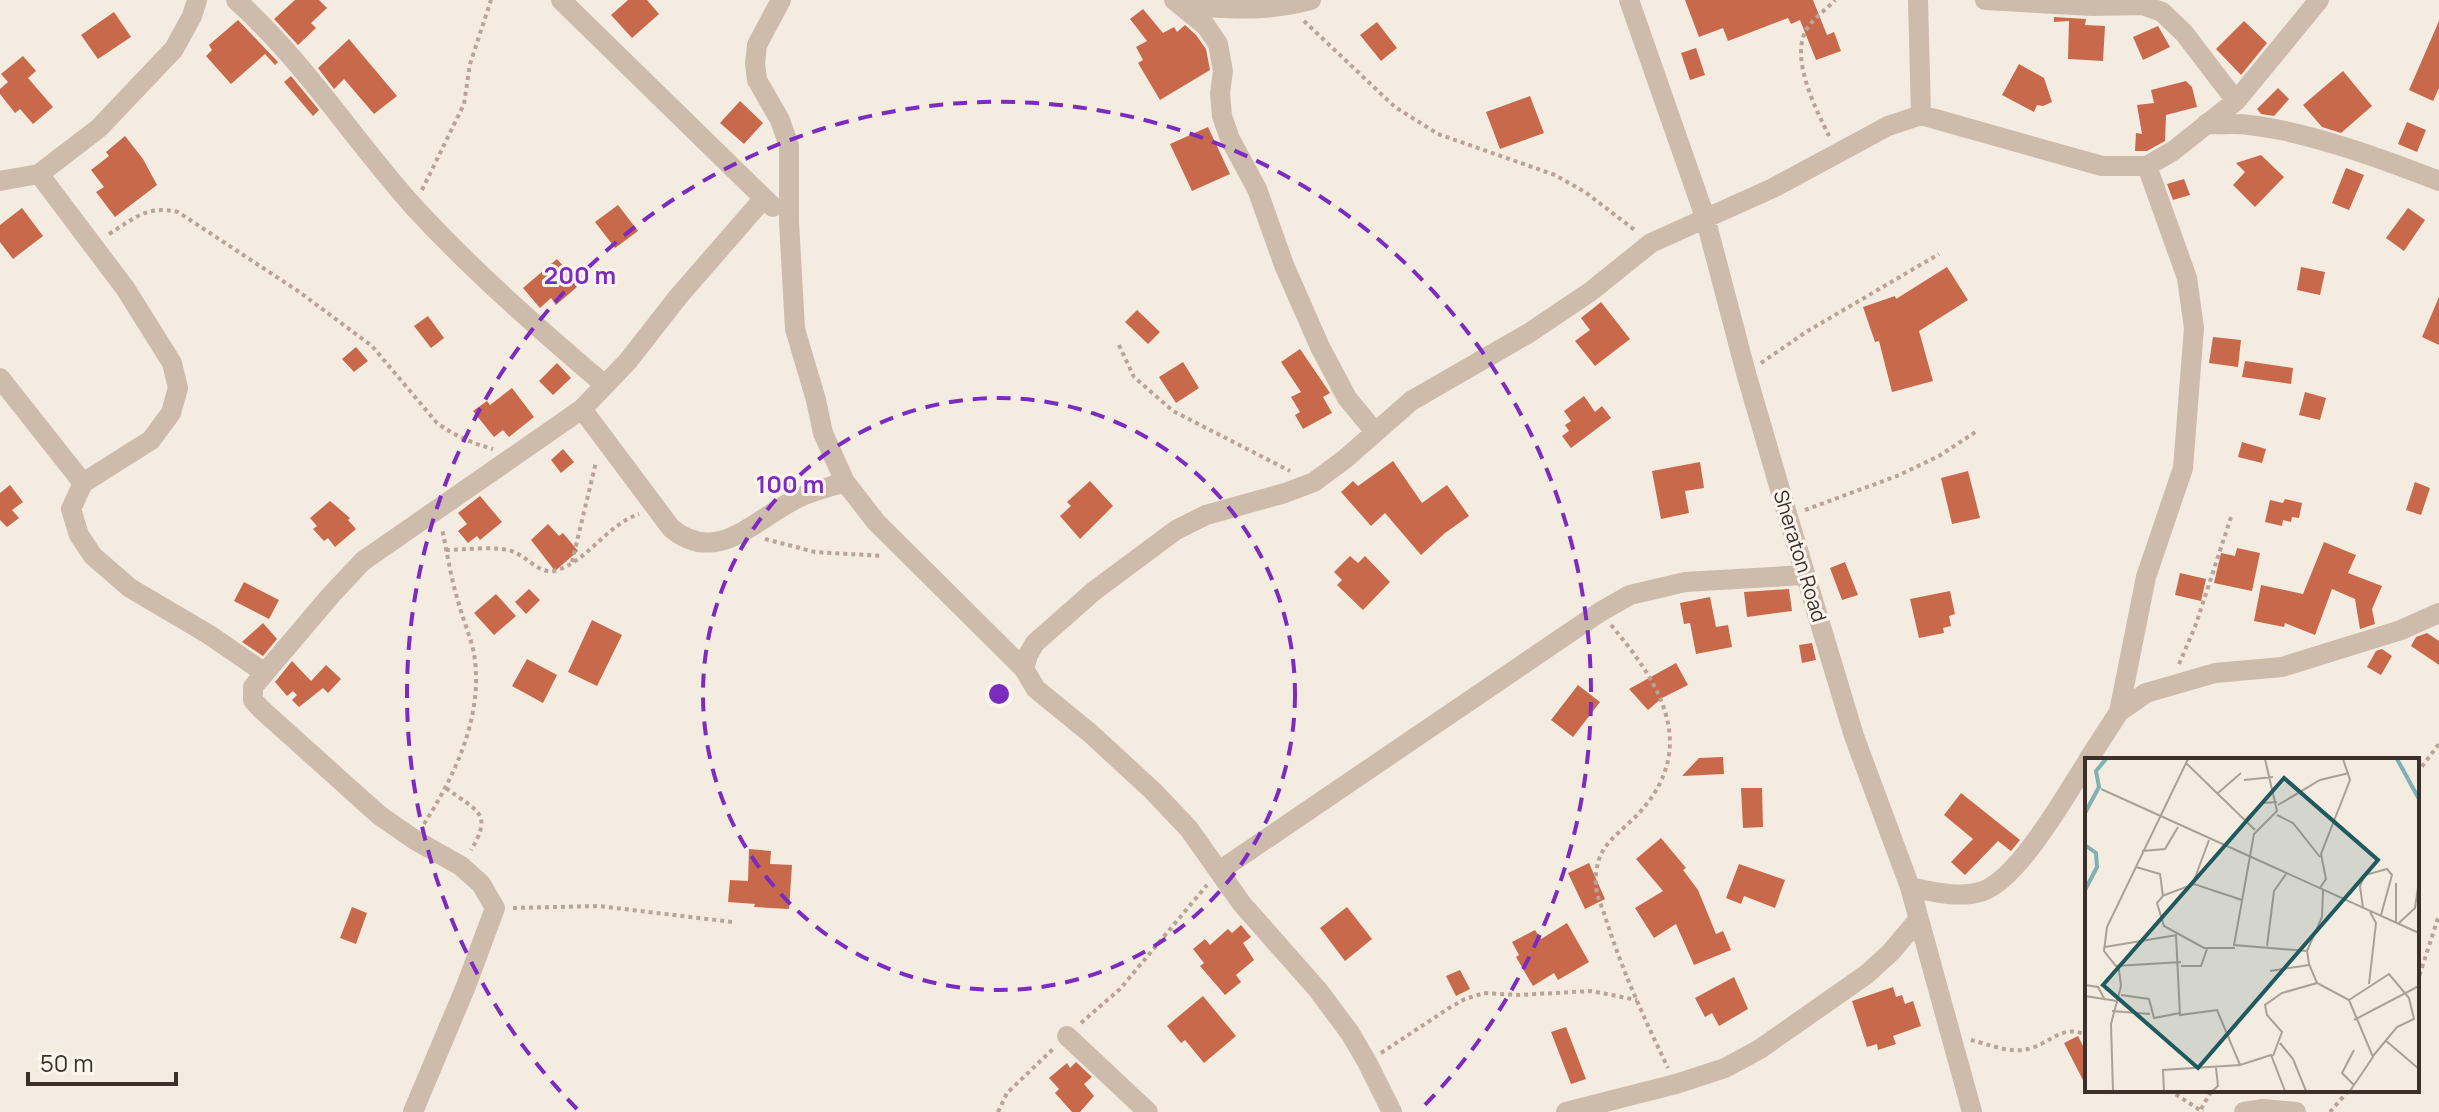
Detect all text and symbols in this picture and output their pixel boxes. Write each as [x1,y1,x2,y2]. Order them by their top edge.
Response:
text: 200 m [544,258,616,291]
text: 100 m [756,467,824,500]
street label: Sheraton Road [1768,487,1833,625]
centre of rings [985,680,1013,708]
inset map [2085,758,2419,1092]
scale bar [28,1036,176,1086]
text: 50 m [40,1046,94,1079]

